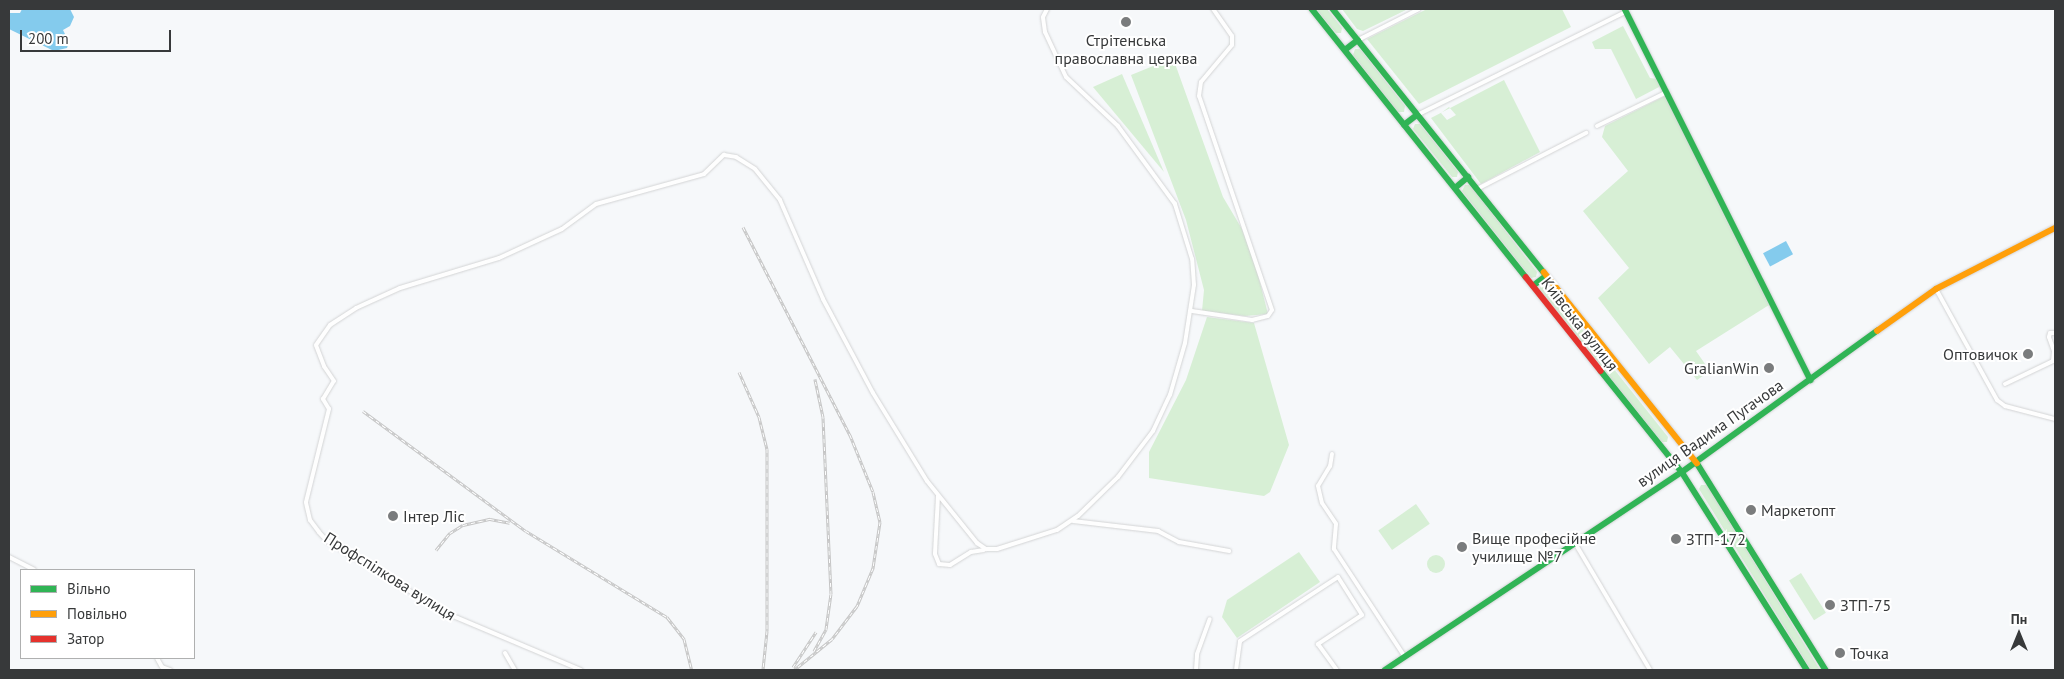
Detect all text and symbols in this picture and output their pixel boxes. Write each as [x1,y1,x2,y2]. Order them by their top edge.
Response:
marker: Стрітенська православна церква [1120,16,1132,28]
scale bar [22,20,174,52]
text: 200 m [28,29,69,48]
place label: Стрітенська православна церква [1055,30,1197,68]
street label: Київська вулиця [1537,273,1623,375]
place label: Оптовичок [1943,344,2018,364]
marker: Оптовичок [2022,348,2034,360]
place label: GralianWin [1684,358,1759,378]
marker: GralianWin [1763,362,1775,374]
street label: вулиця Вадима Пугачова [1633,375,1787,491]
place label: Маркетопт [1761,500,1835,520]
marker: Маркетопт [1745,504,1757,516]
place label: Інтер Ліс [403,506,465,526]
marker: Інтер Ліс [387,510,399,522]
street label: Профспілкова вулиця [321,528,459,624]
place label: Вище професійне училище №7 [1472,528,1596,566]
place label: ЗТП-172 [1686,529,1746,549]
marker: ЗТП-172 [1670,533,1682,545]
marker: Вище професійне училище №7 [1456,541,1468,553]
legend [20,569,195,659]
text: Вільно [67,579,110,598]
place label: ЗТП-75 [1840,595,1891,615]
marker: ЗТП-75 [1824,599,1836,611]
text: Повільно [67,604,127,623]
north arrow [1994,609,2044,659]
text: Пн [2011,610,2027,628]
text: Затор [67,629,104,648]
place label: Точка [1850,643,1889,663]
marker: Точка [1834,647,1846,659]

